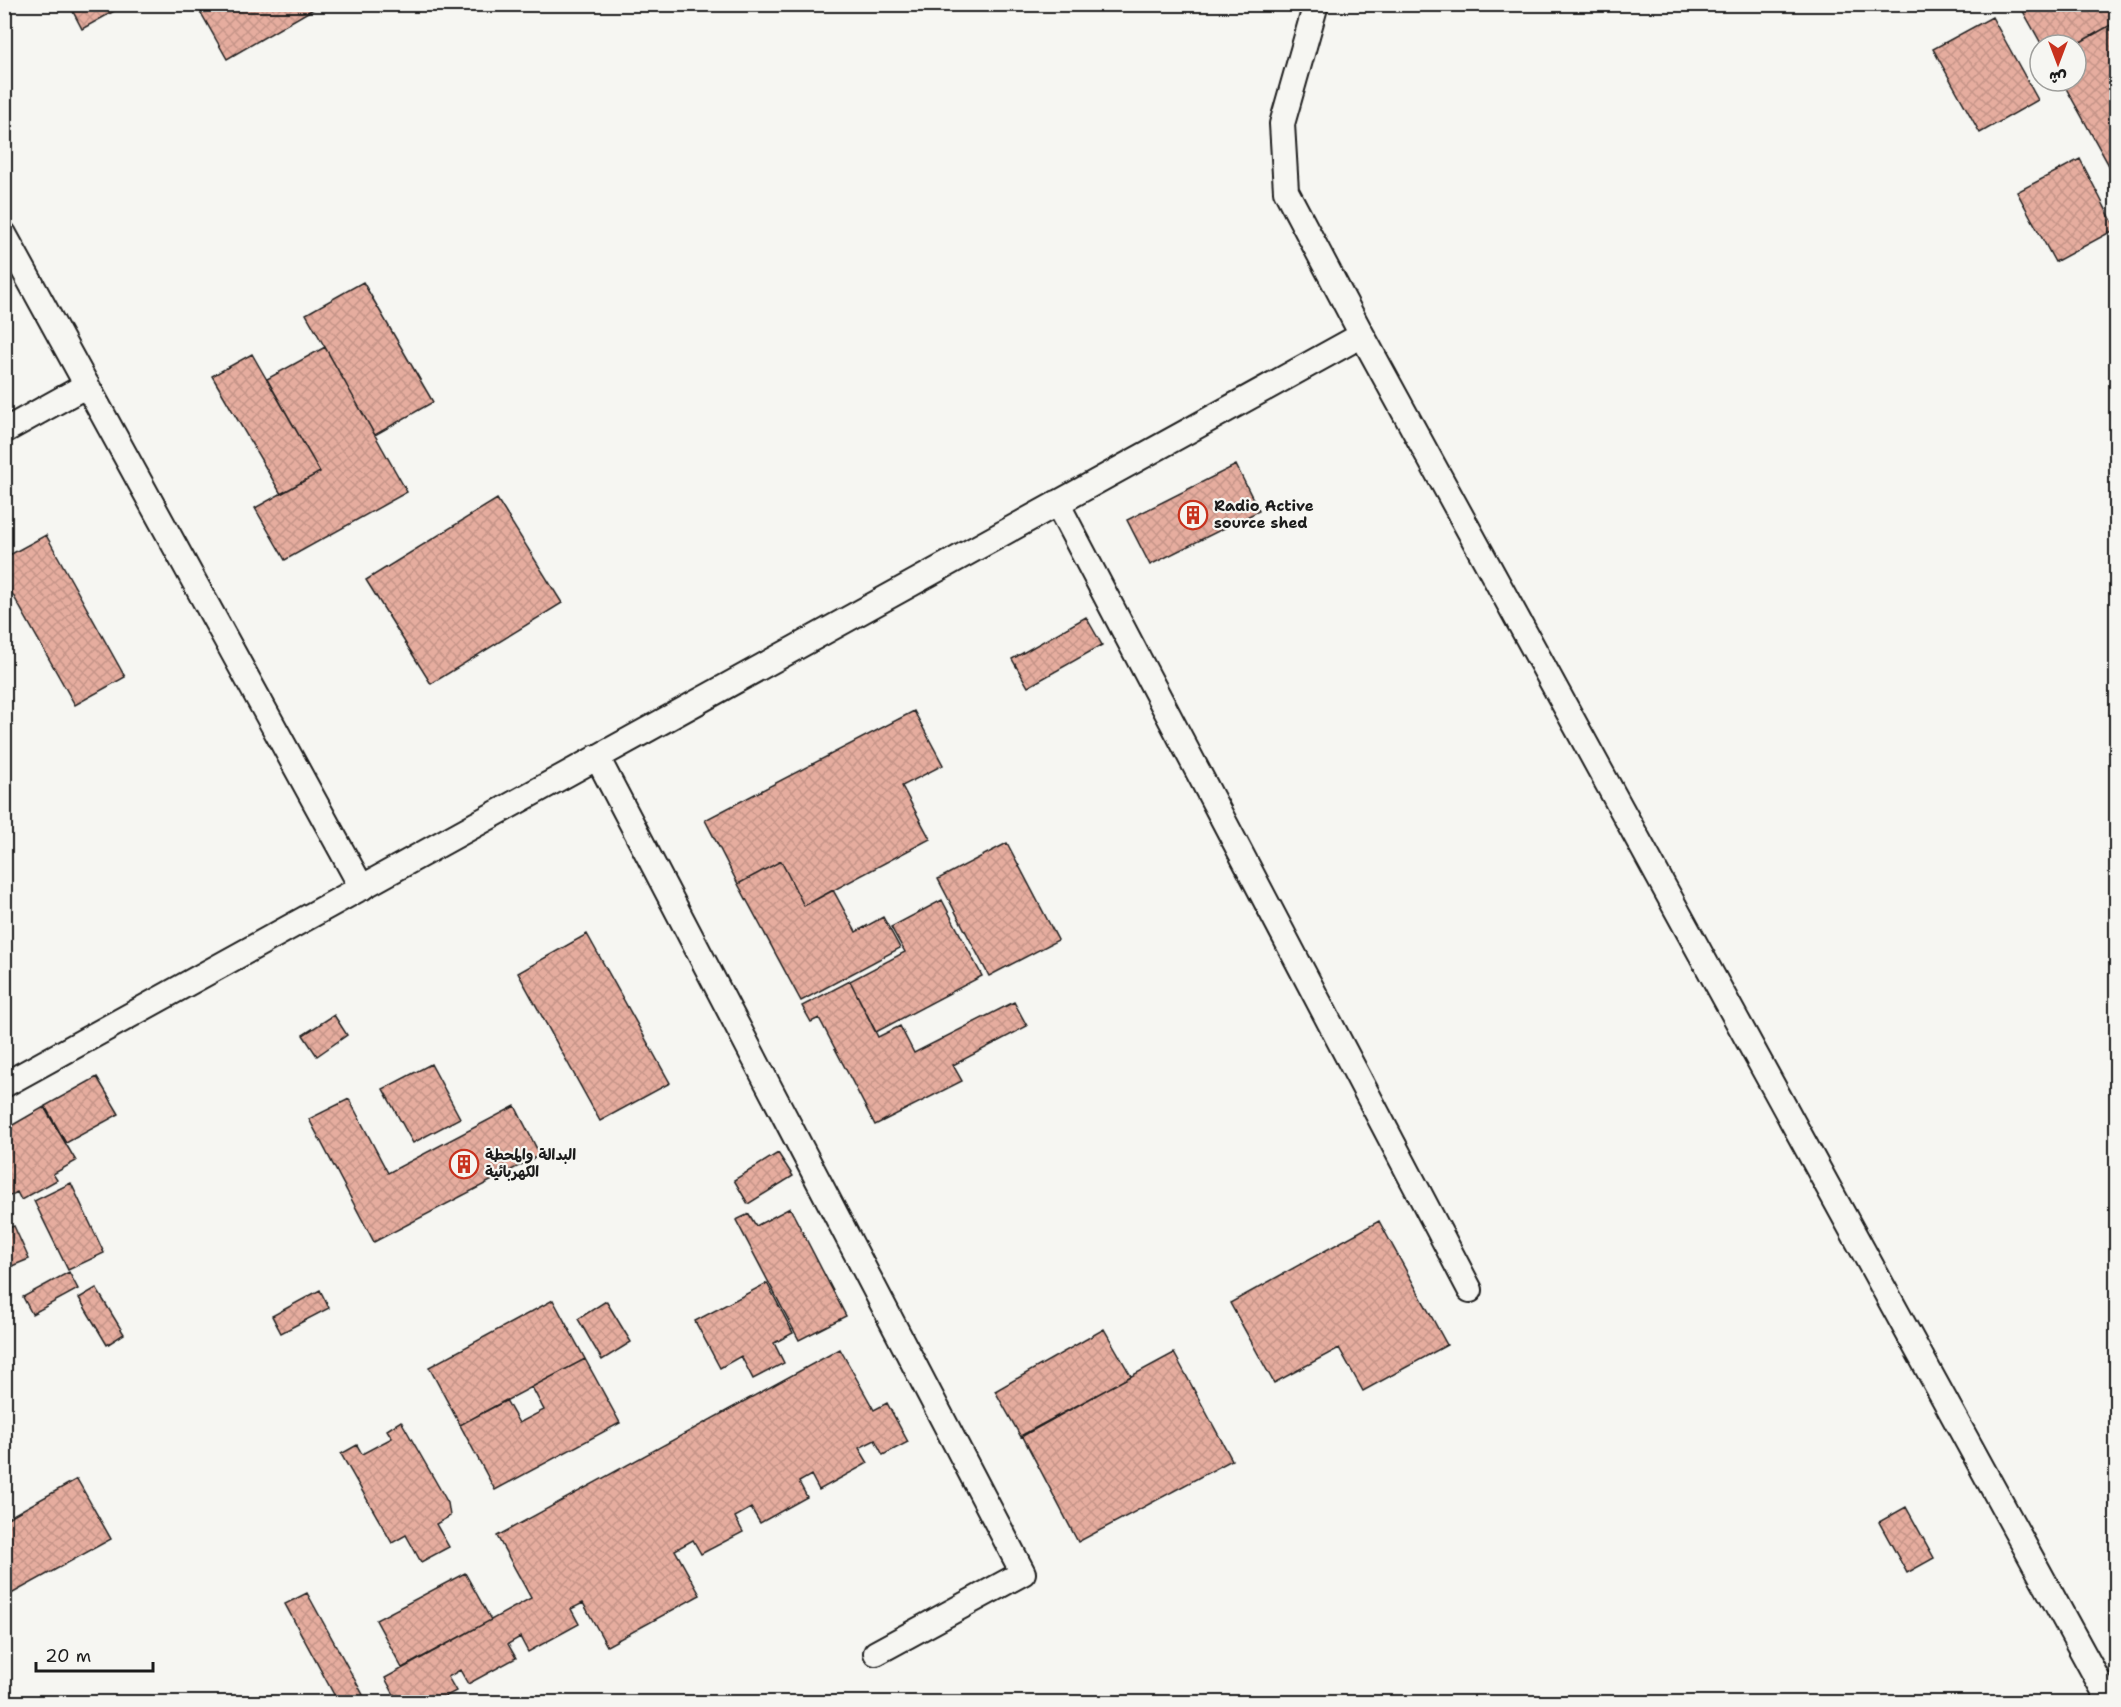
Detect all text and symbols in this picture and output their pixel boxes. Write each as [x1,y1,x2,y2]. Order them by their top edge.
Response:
north arrow [2028,33,2088,93]
text: ش [2049,67,2067,88]
place label: Radio Active source shed [1214,496,1314,533]
building icon: Radio Active source shed [1177,499,1209,531]
place label: البدالة والمحطة الكهربائية [485,1145,576,1182]
building icon: البدالة والمحطة الكهربائية [448,1148,480,1180]
scale bar [36,1635,153,1673]
text: 20 m [45,1644,91,1668]

